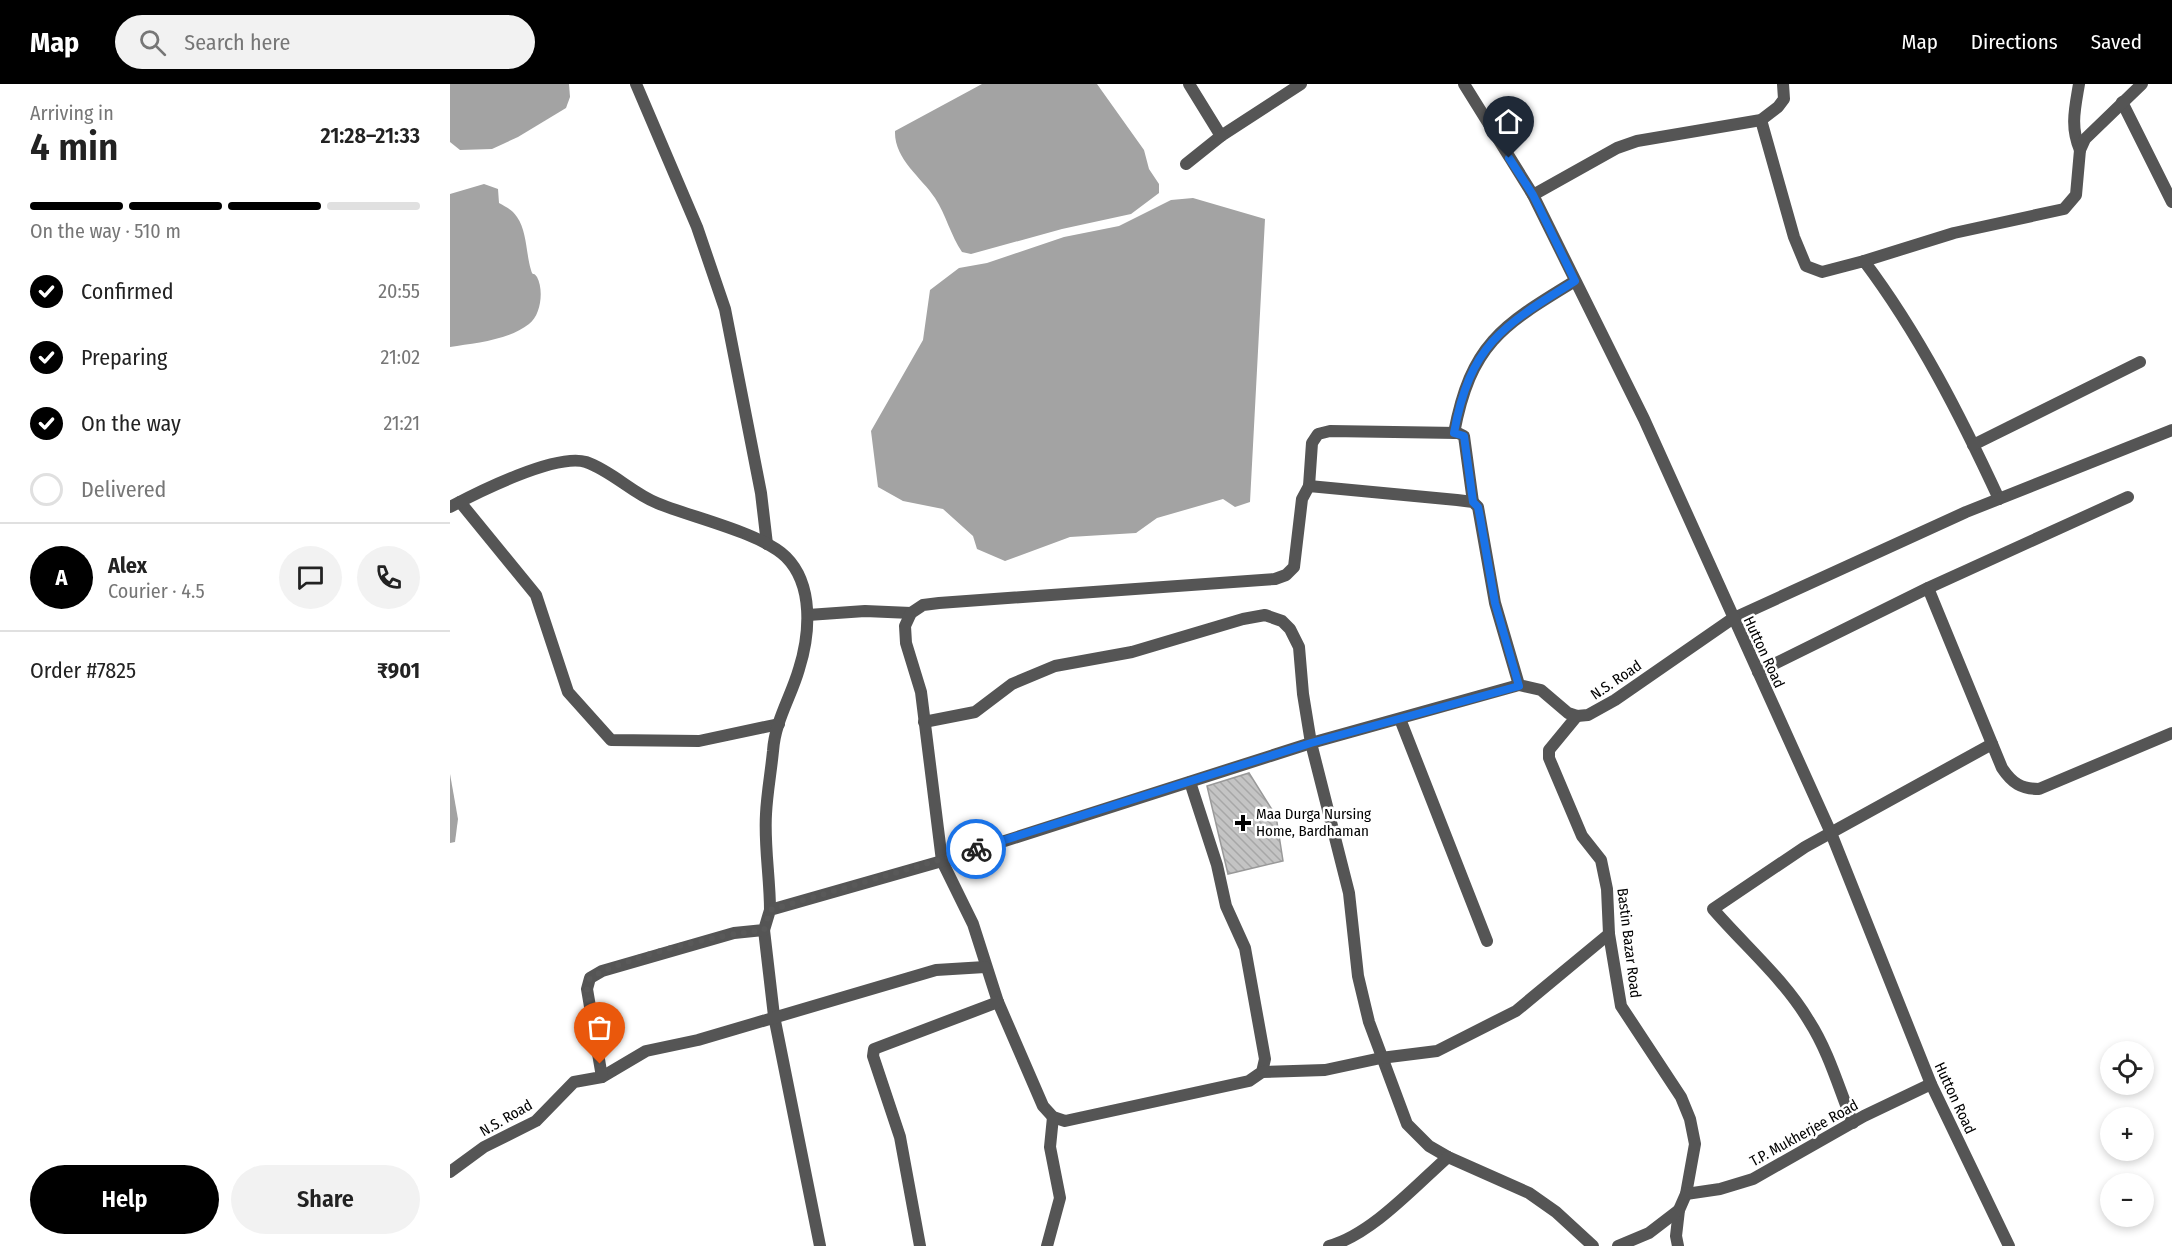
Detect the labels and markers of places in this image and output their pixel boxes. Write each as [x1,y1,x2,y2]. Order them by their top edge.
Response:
pin [1483,96,1534,158]
place label: Maa Durga Nursing Home, Bardhaman [1256,805,1371,840]
marker: Maa Durga Nursing Home, Bardhaman [1234,814,1252,832]
pin [574,1002,625,1064]

